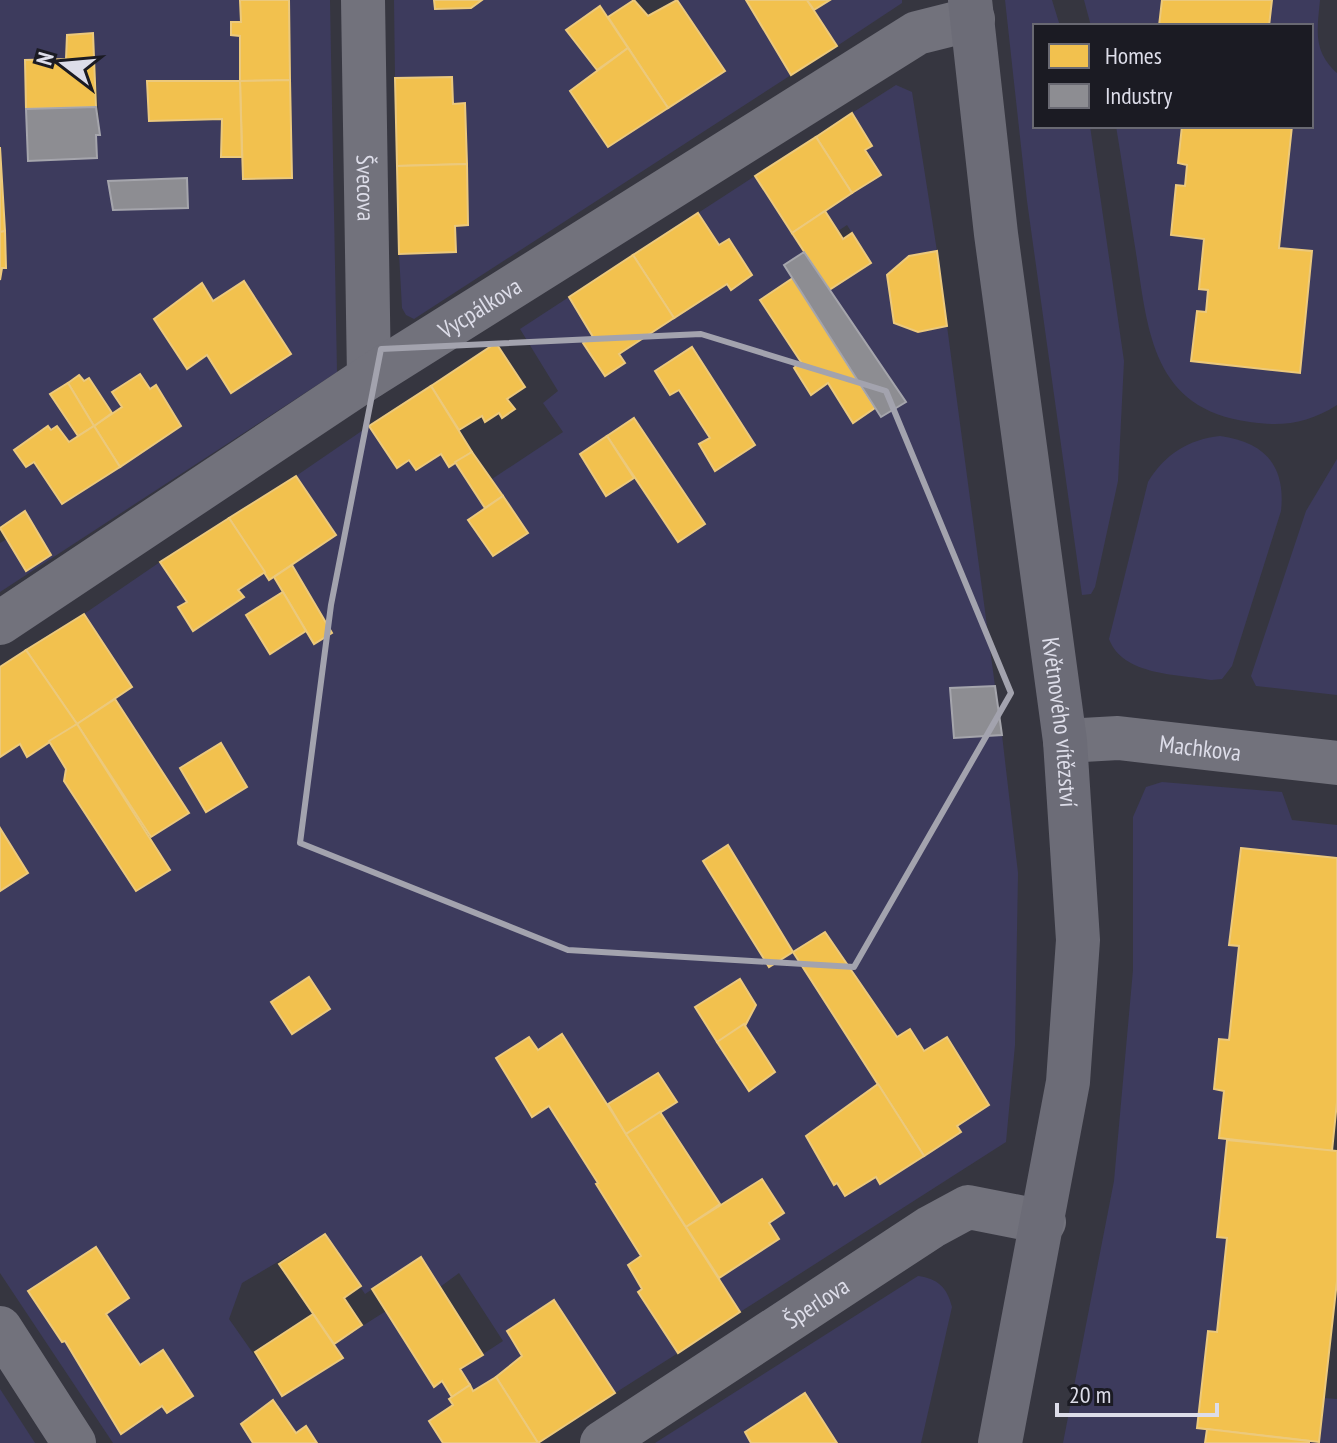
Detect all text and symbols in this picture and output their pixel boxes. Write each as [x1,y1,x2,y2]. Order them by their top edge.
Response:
north arrow [24,24,104,104]
legend [1033,24,1313,128]
text: Homes [1105,40,1162,71]
text: N [30,49,60,68]
text: Industry [1105,80,1172,111]
street label: Švecova [350,154,382,221]
street label: Vycpálkova [431,270,527,346]
street label: Květnového vítězství [1036,635,1085,808]
street label: Machkova [1158,727,1243,767]
street label: Šperlova [777,1270,855,1335]
scale bar [1057,1367,1217,1417]
text: 20 m [1069,1379,1111,1410]

